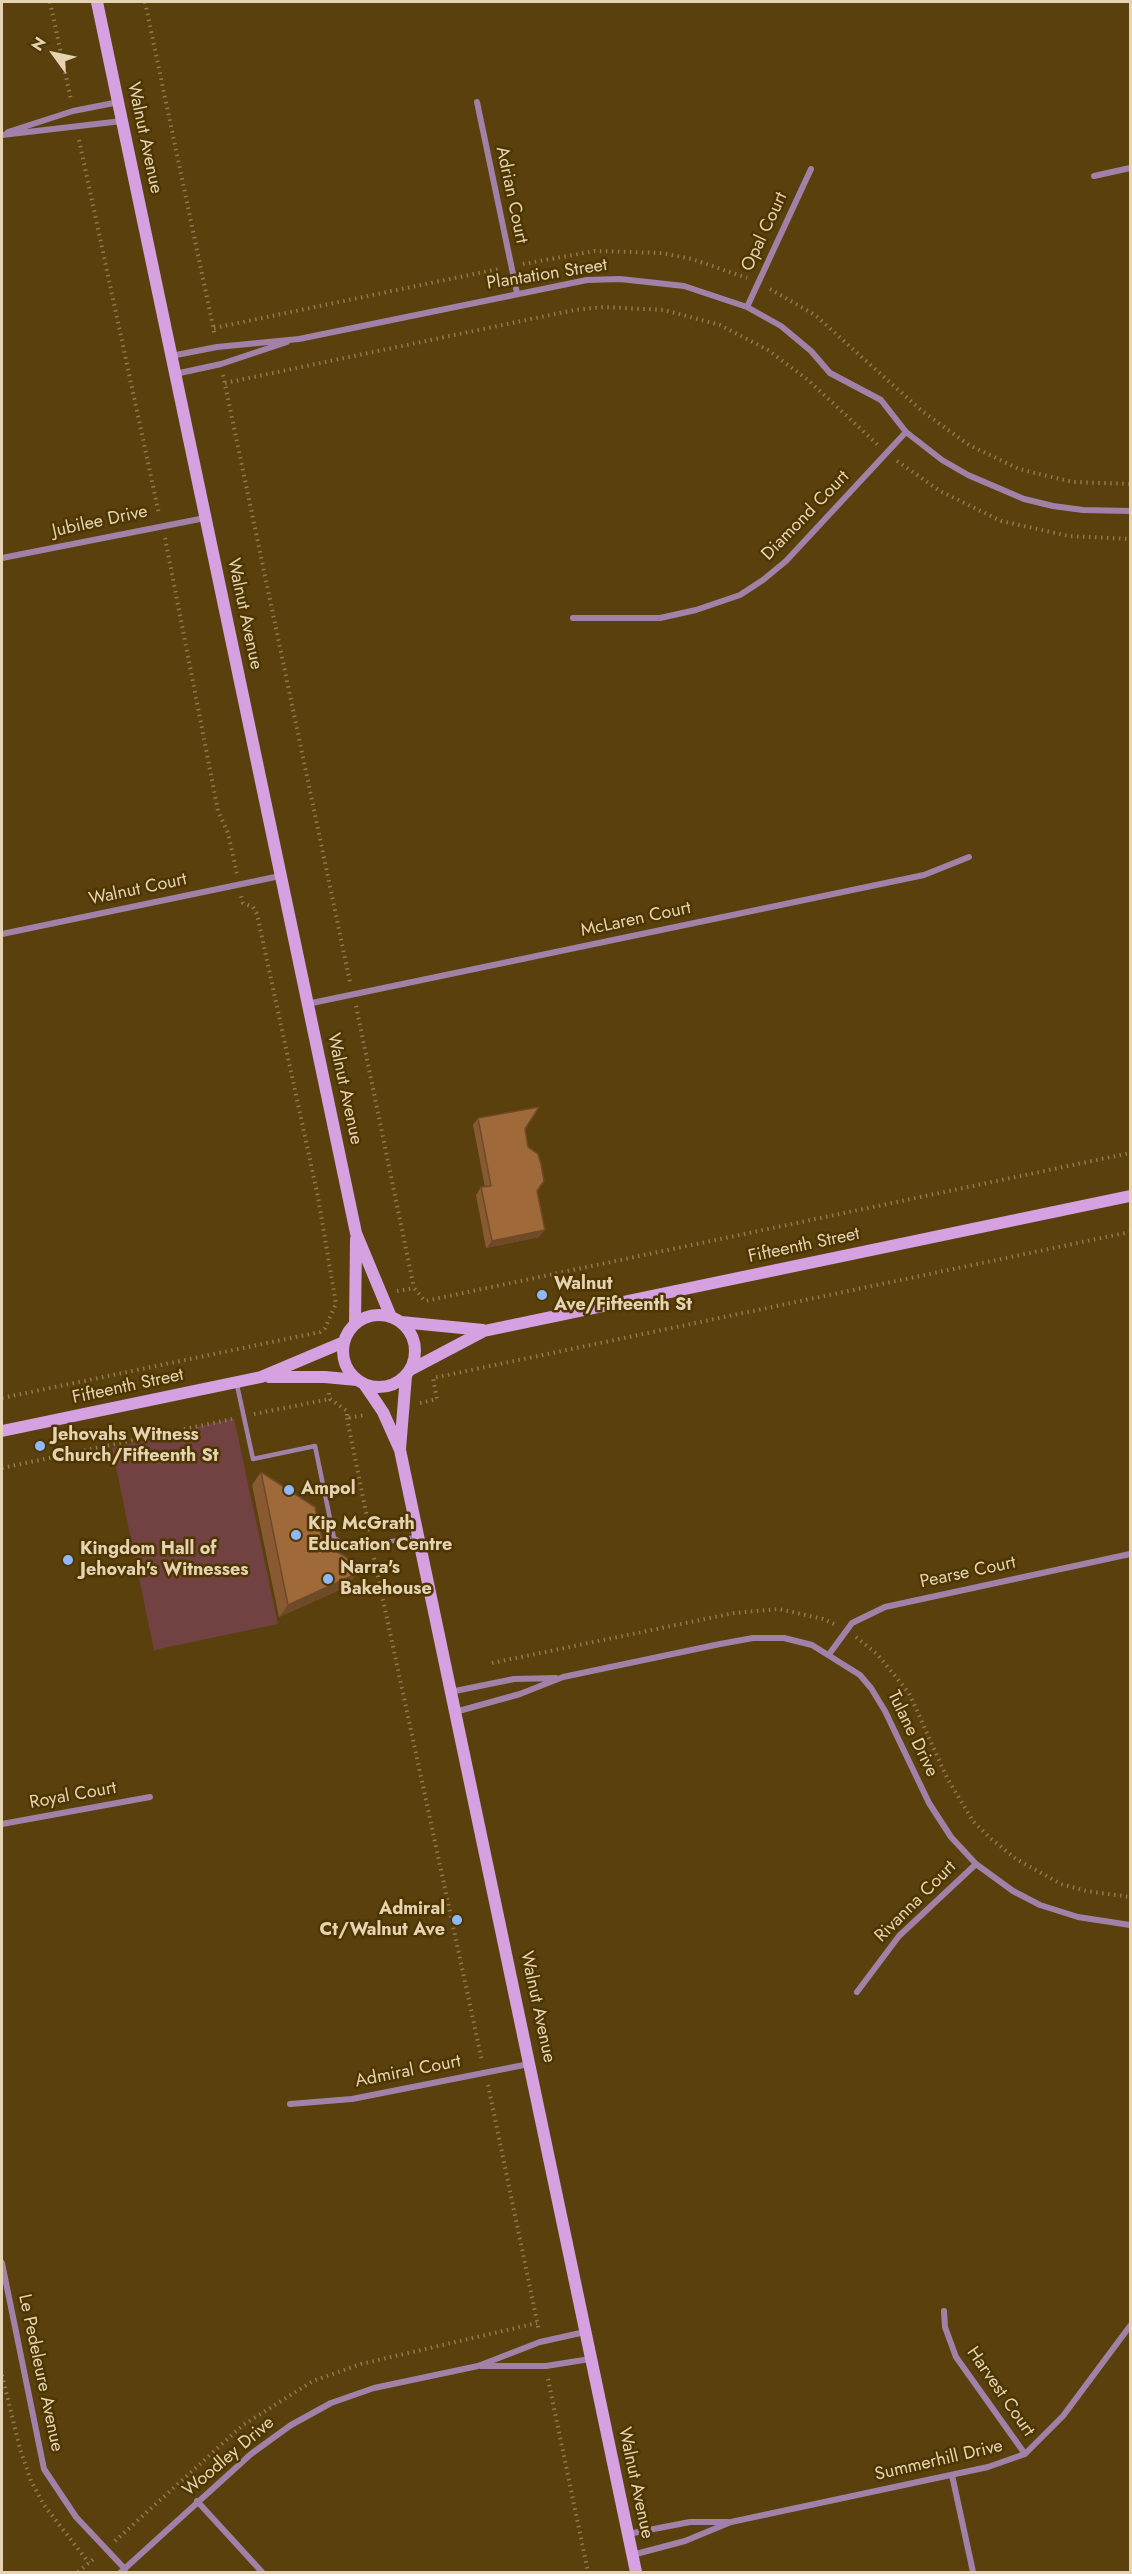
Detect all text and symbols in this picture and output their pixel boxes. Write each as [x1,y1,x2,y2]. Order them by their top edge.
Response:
north arrow [24,24,84,84]
text: N [25,32,52,56]
street label: Walnut Avenue [122,80,166,196]
street label: Adrian Court [490,145,532,245]
street label: Opal Court [737,189,793,275]
street label: Plantation Street [485,255,609,295]
street label: Diamond Court [758,467,854,565]
street label: Jubilee Drive [50,501,150,543]
street label: Walnut Avenue [222,556,266,672]
street label: Walnut Court [87,869,189,911]
street label: McLaren Court [579,898,693,942]
street label: Walnut Avenue [322,1031,366,1147]
street label: Fifteenth Street [746,1224,862,1268]
place label: Walnut Ave/Fifteenth St [554,1274,692,1316]
marker: Walnut Ave/Fifteenth St [535,1288,549,1302]
street label: Fifteenth Street [70,1365,186,1409]
place label: Jehovahs Witness Church/Fifteenth St [52,1425,219,1468]
marker: Jehovahs Witness Church/Fifteenth St [33,1439,47,1453]
place label: Ampol [301,1479,356,1501]
marker: Ampol [282,1483,296,1497]
place label: Kip McGrath Education Centre [308,1514,452,1556]
marker: Kip McGrath Education Centre [289,1528,303,1542]
place label: Kingdom Hall of Jehovah's Witnesses [80,1539,249,1582]
street label: Pearse Court [918,1552,1018,1594]
marker: Kingdom Hall of Jehovah's Witnesses [61,1553,75,1567]
place label: Narra's Bakehouse [340,1558,432,1600]
marker: Narra's Bakehouse [321,1572,335,1586]
street label: Tulane Drive [882,1687,942,1781]
street label: Royal Court [28,1778,118,1814]
street label: Rivanna Court [871,1857,961,1947]
place label: Admiral Ct/Walnut Ave [320,1899,445,1942]
marker: Admiral Ct/Walnut Ave [450,1913,464,1927]
street label: Walnut Avenue [515,1949,559,2065]
street label: Admiral Court [353,2051,463,2093]
street label: Le Pedeleure Avenue [13,2292,67,2454]
street label: Harvest Court [961,2343,1039,2441]
street label: Woodley Drive [179,2412,279,2502]
street label: Walnut Avenue [613,2425,657,2541]
street label: Summerhill Drive [873,2436,1005,2486]

